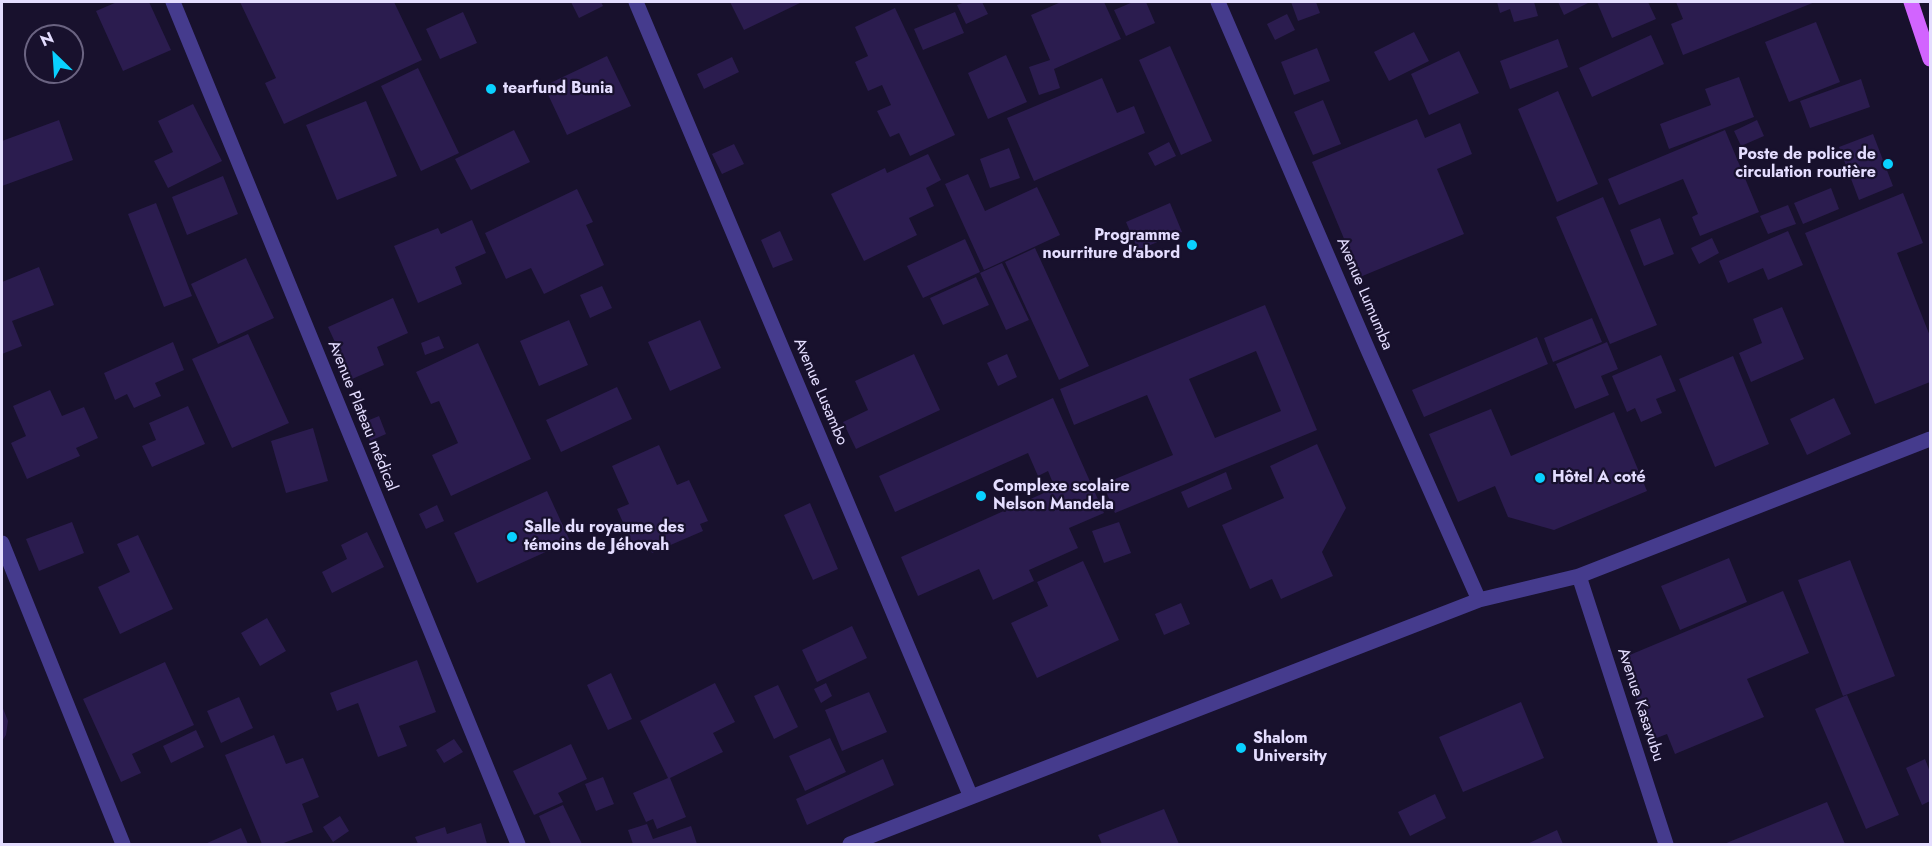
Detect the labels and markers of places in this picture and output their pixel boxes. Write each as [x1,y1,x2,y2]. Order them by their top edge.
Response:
place label: tearfund Bunia [503,79,613,99]
marker: tearfund Bunia [484,82,498,96]
place label: Poste de police de circulation routière [1735,145,1876,183]
marker: Poste de police de circulation routière [1881,157,1895,171]
place label: Programme nourriture d'abord [1042,226,1180,264]
marker: Programme nourriture d'abord [1185,238,1199,252]
place label: Hôtel A coté [1552,468,1646,488]
marker: Hôtel A coté [1533,471,1547,485]
place label: Complexe scolaire Nelson Mandela [993,477,1130,515]
marker: Complexe scolaire Nelson Mandela [974,489,988,503]
place label: Salle du royaume des témoins de Jéhovah [524,518,684,556]
marker: Salle du royaume des témoins de Jéhovah [505,530,519,544]
place label: Shalom University [1253,729,1327,767]
marker: Shalom University [1234,741,1248,755]

